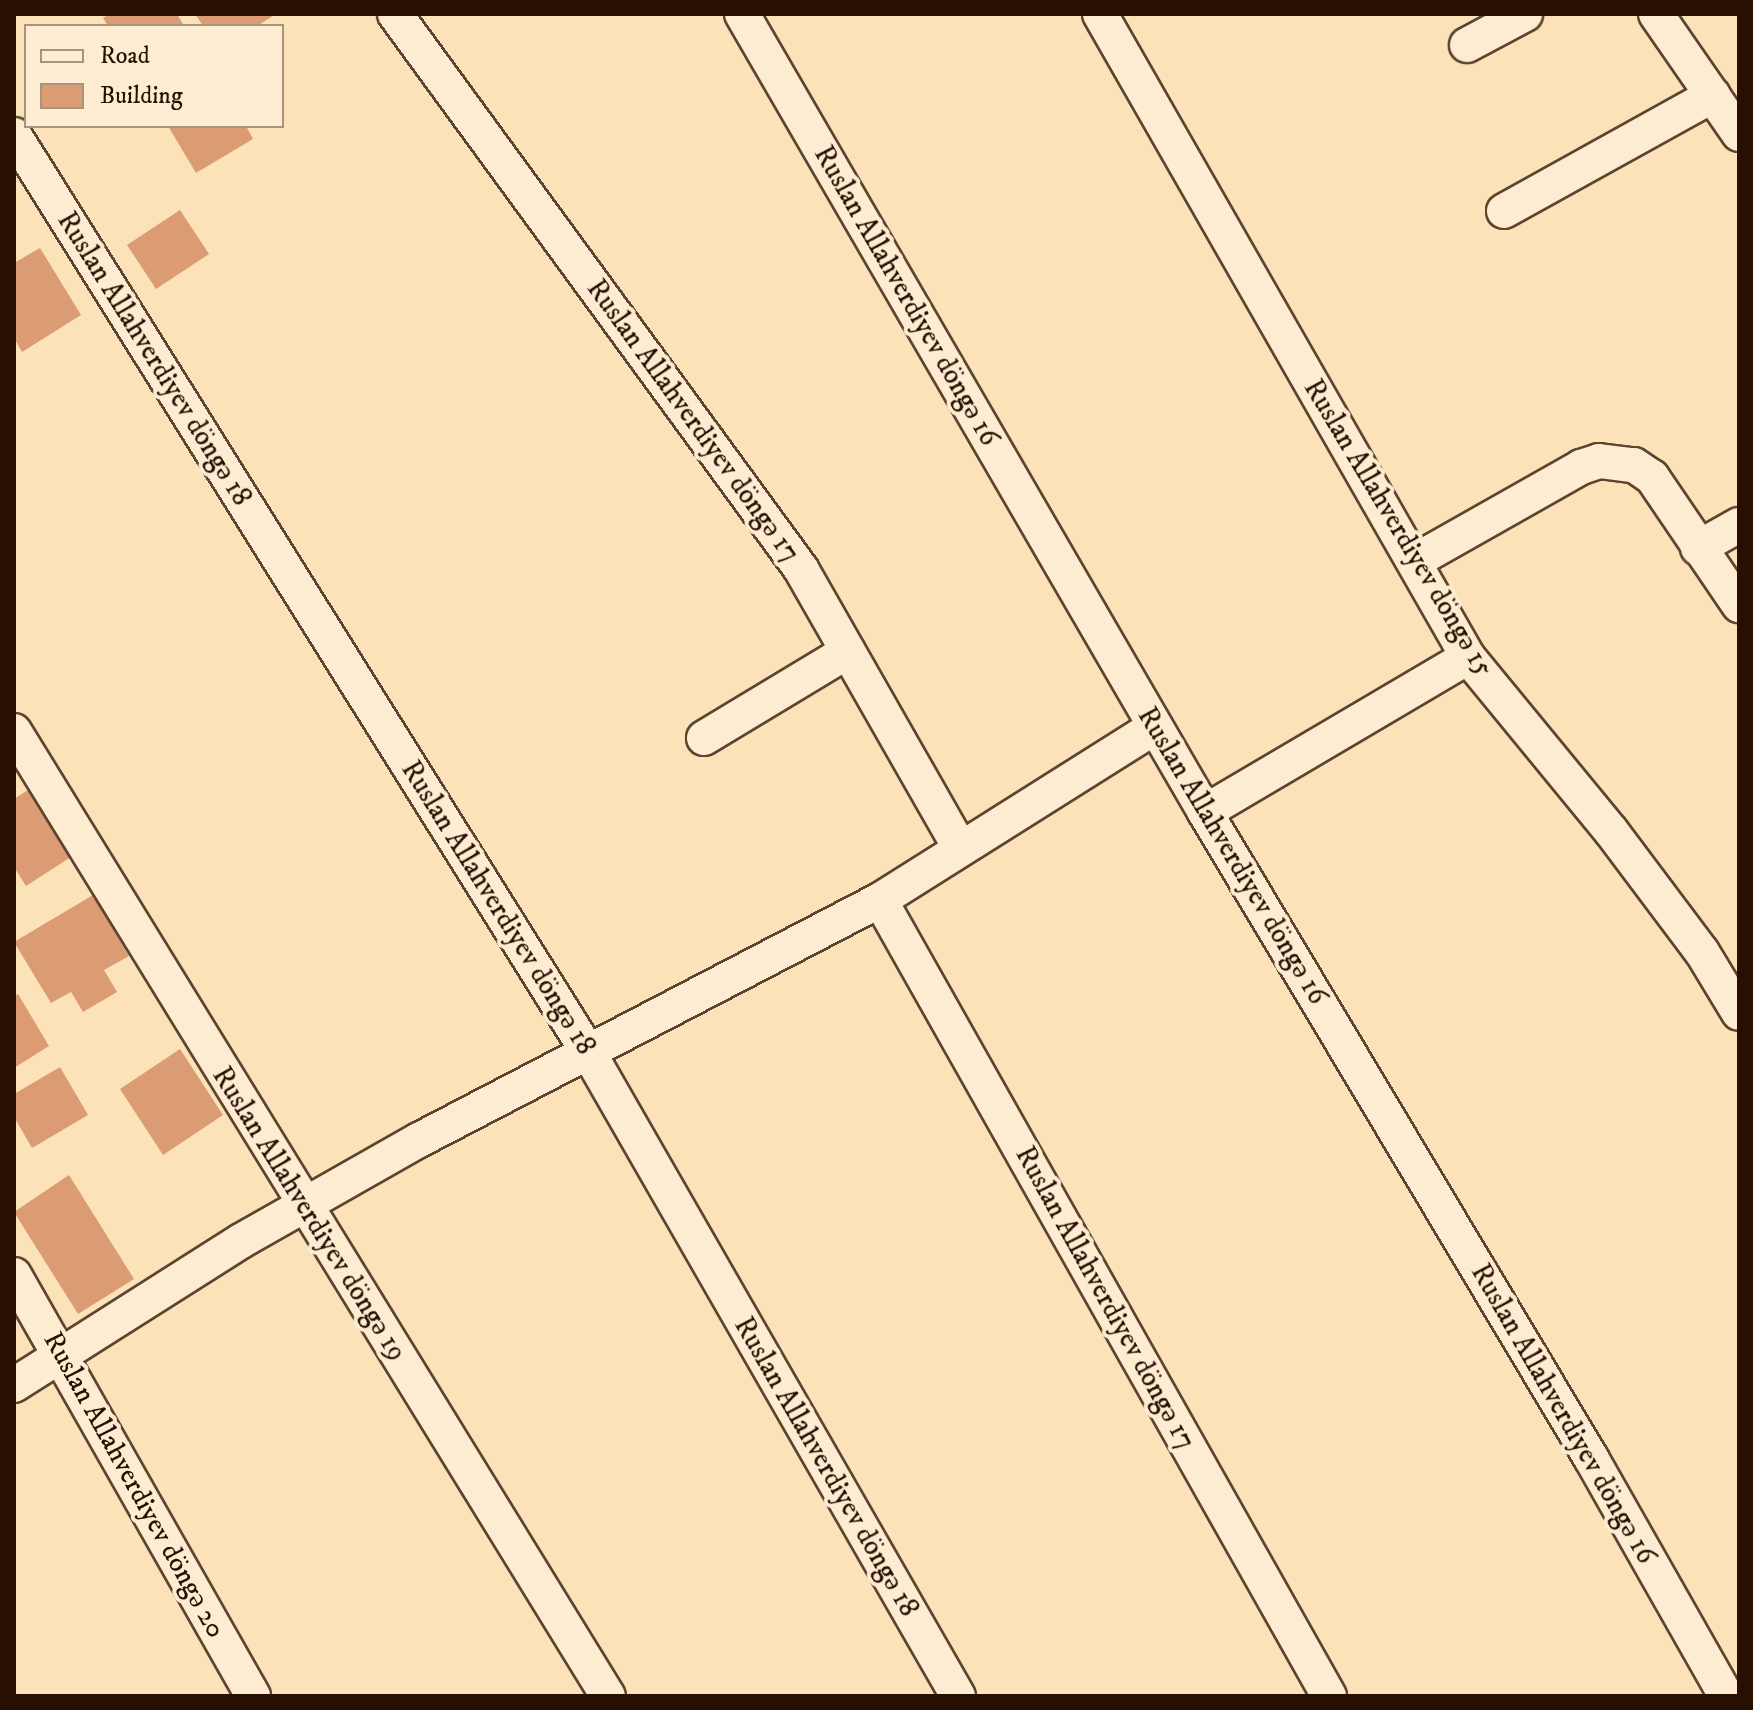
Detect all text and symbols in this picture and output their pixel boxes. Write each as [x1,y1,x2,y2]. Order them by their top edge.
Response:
legend [24,24,284,128]
text: Road [100,41,150,71]
text: Building [100,81,183,111]
street label: Ruslan Allahverdiyev döngə 16 [806,140,1006,452]
street label: Ruslan Allahverdiyev döngə 18 [50,206,258,512]
street label: Ruslan Allahverdiyev döngə 17 [579,273,807,569]
street label: Ruslan Allahverdiyev döngə 15 [1296,373,1500,683]
street label: Ruslan Allahverdiyev döngə 16 [1130,701,1334,1011]
street label: Ruslan Allahverdiyev döngə 18 [394,755,602,1061]
street label: Ruslan Allahverdiyev döngə 19 [205,1061,413,1367]
street label: Ruslan Allahverdiyev döngə 17 [1008,1141,1202,1455]
street label: Ruslan Allahverdiyev döngə 16 [1463,1258,1663,1570]
street label: Ruslan Allahverdiyev döngə 18 [726,1311,926,1623]
street label: Ruslan Allahverdiyev döngə 20 [36,1326,232,1644]

